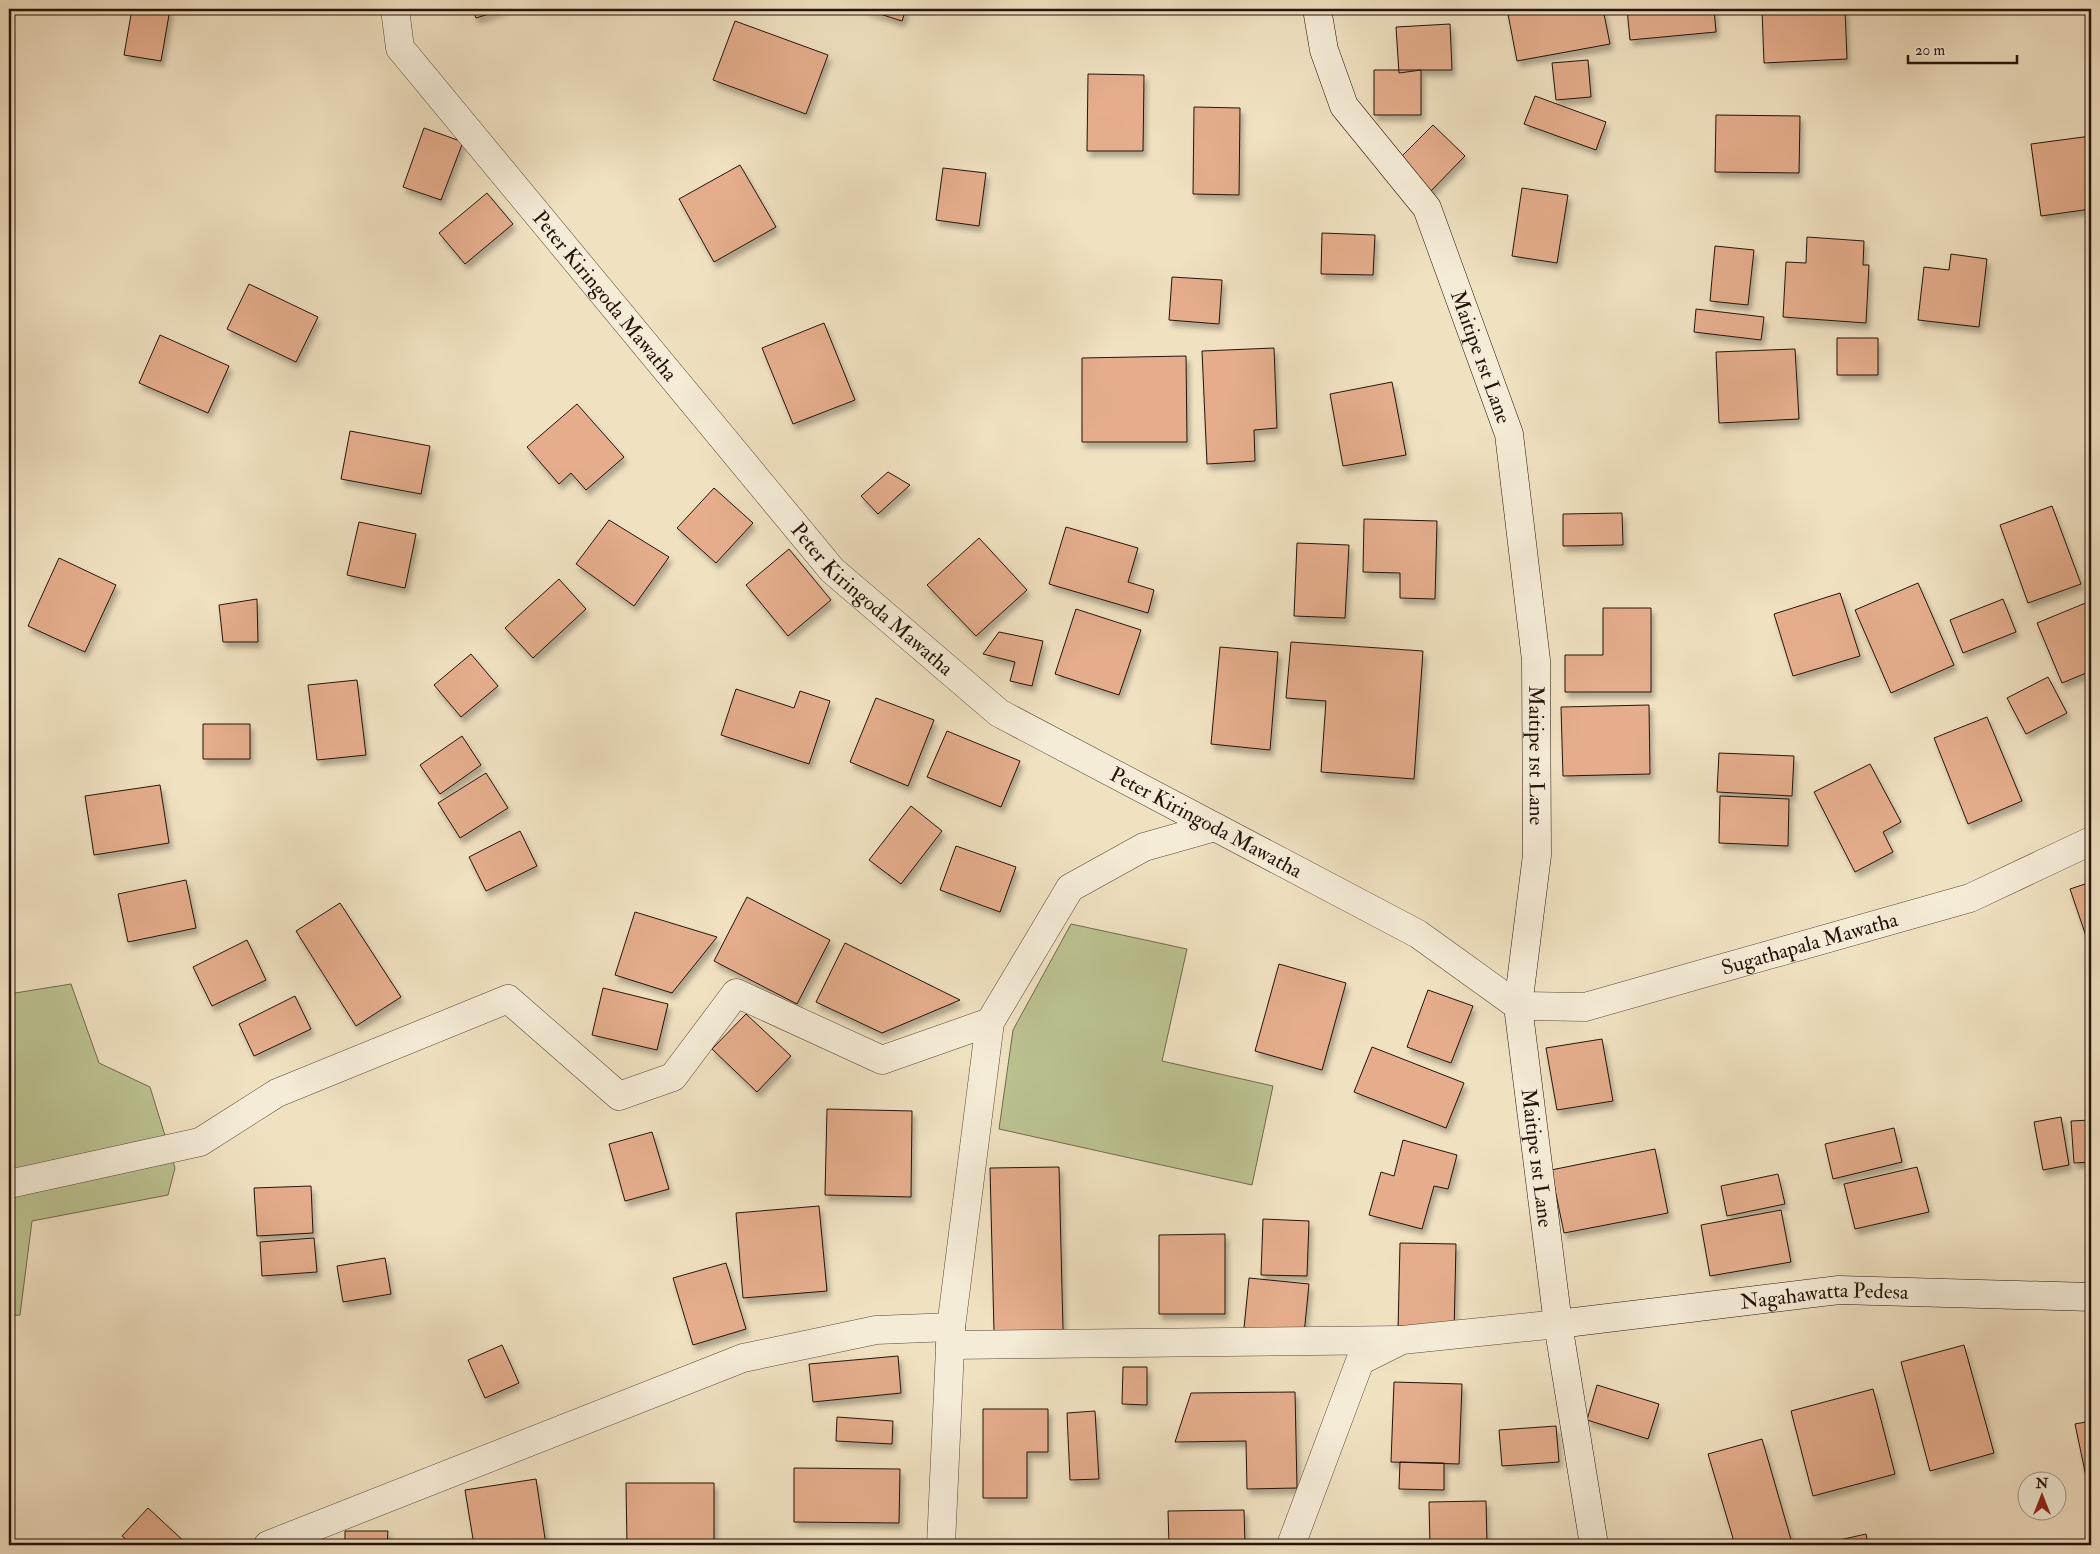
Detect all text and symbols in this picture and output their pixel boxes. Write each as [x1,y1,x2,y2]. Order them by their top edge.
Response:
scale bar [1908,32,2016,64]
text: 20 m [1915,41,1945,60]
street label: Peter Kiringoda Mawatha [526,205,683,387]
street label: Maitipe 1st Lane [1444,287,1517,428]
street label: Peter Kiringoda Mawatha [784,517,959,682]
street label: Maitipe 1st Lane [1522,685,1550,826]
street label: Peter Kiringoda Mawatha [1105,761,1307,885]
street label: Sugathapala Mawatha [1718,906,1901,982]
street label: Maitipe 1st Lane [1515,1087,1559,1229]
street label: Nagahawatta Pedesa [1739,1277,1909,1316]
north arrow [2018,1472,2068,1522]
text: N [2035,1475,2049,1492]

